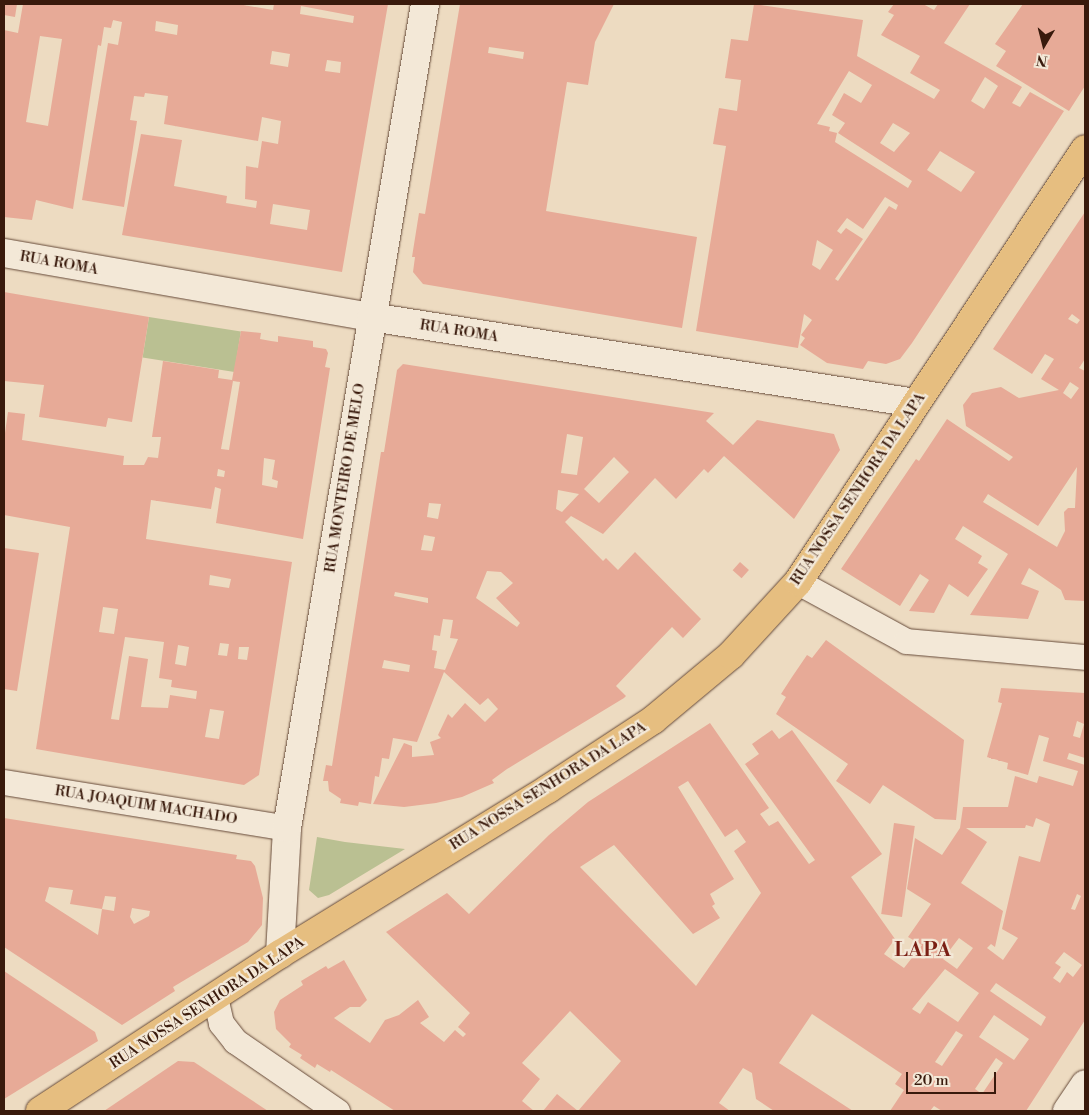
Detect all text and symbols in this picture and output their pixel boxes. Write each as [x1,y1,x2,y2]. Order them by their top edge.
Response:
north arrow [1019,20,1069,70]
text: N [1035,50,1049,70]
street label: RUA ROMA [18,247,100,279]
street label: RUA ROMA [418,316,500,346]
street label: RUA MONTEIRO DE MELO [321,382,369,574]
street label: RUA NOSSA SENHORA DA LAPA [787,389,929,589]
street label: RUA NOSSA SENHORA DA LAPA [446,718,650,854]
street label: RUA JOAQUIM MACHADO [53,782,239,828]
street label: RUA NOSSA SENHORA DA LAPA [106,933,308,1073]
district label: LAPA [894,938,952,962]
scale bar [909,1062,999,1094]
text: 20 m [914,1071,949,1090]

